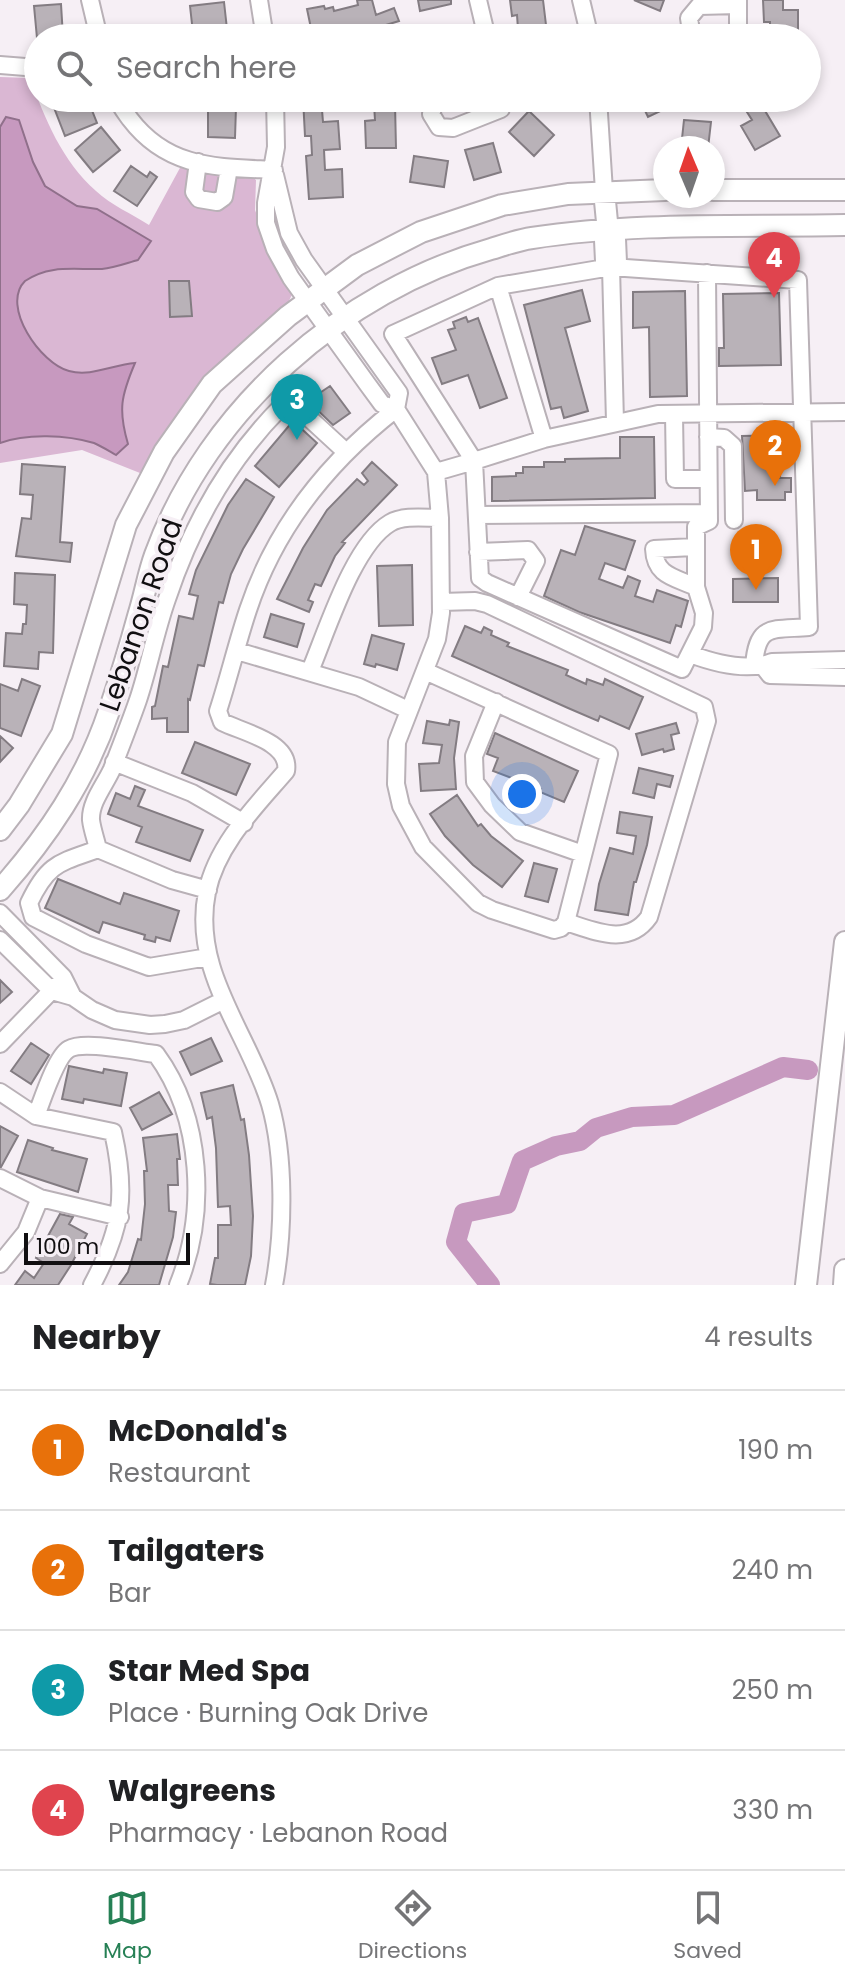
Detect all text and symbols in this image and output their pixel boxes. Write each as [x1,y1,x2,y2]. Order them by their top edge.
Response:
search box [24,24,821,112]
icon: search [52,46,96,90]
text: Search here [116,46,297,89]
north arrow [653,136,725,208]
pin: 4 [748,232,800,298]
pin: 3 [271,374,323,440]
pin: 2 [749,420,801,486]
street label: Lebanon Road [90,513,192,717]
pin: 1 [730,524,782,590]
your location [502,774,542,814]
scale bar [24,1229,190,1265]
text: 100 m [36,1231,99,1262]
text: Nearby [32,1313,161,1361]
text: 4 results [704,1319,813,1355]
text: McDonald's [108,1409,288,1452]
text: 1 [53,1432,63,1468]
text: 190 m [738,1432,813,1468]
text: Restaurant [108,1455,251,1491]
text: Tailgaters [108,1529,265,1572]
text: 2 [51,1552,65,1588]
text: 240 m [732,1552,813,1588]
text: Bar [108,1575,151,1611]
text: Star Med Spa [108,1649,310,1692]
text: 3 [50,1672,66,1708]
text: 250 m [732,1672,813,1708]
text: Place · Burning Oak Drive [108,1695,428,1731]
text: Walgreens [108,1769,276,1812]
text: 4 [49,1792,67,1828]
text: 330 m [732,1792,813,1828]
text: Pharmacy · Lebanon Road [108,1815,448,1851]
tab: Map [103,1886,152,1967]
tab: Directions [358,1886,467,1967]
tab: Saved [673,1886,742,1967]

